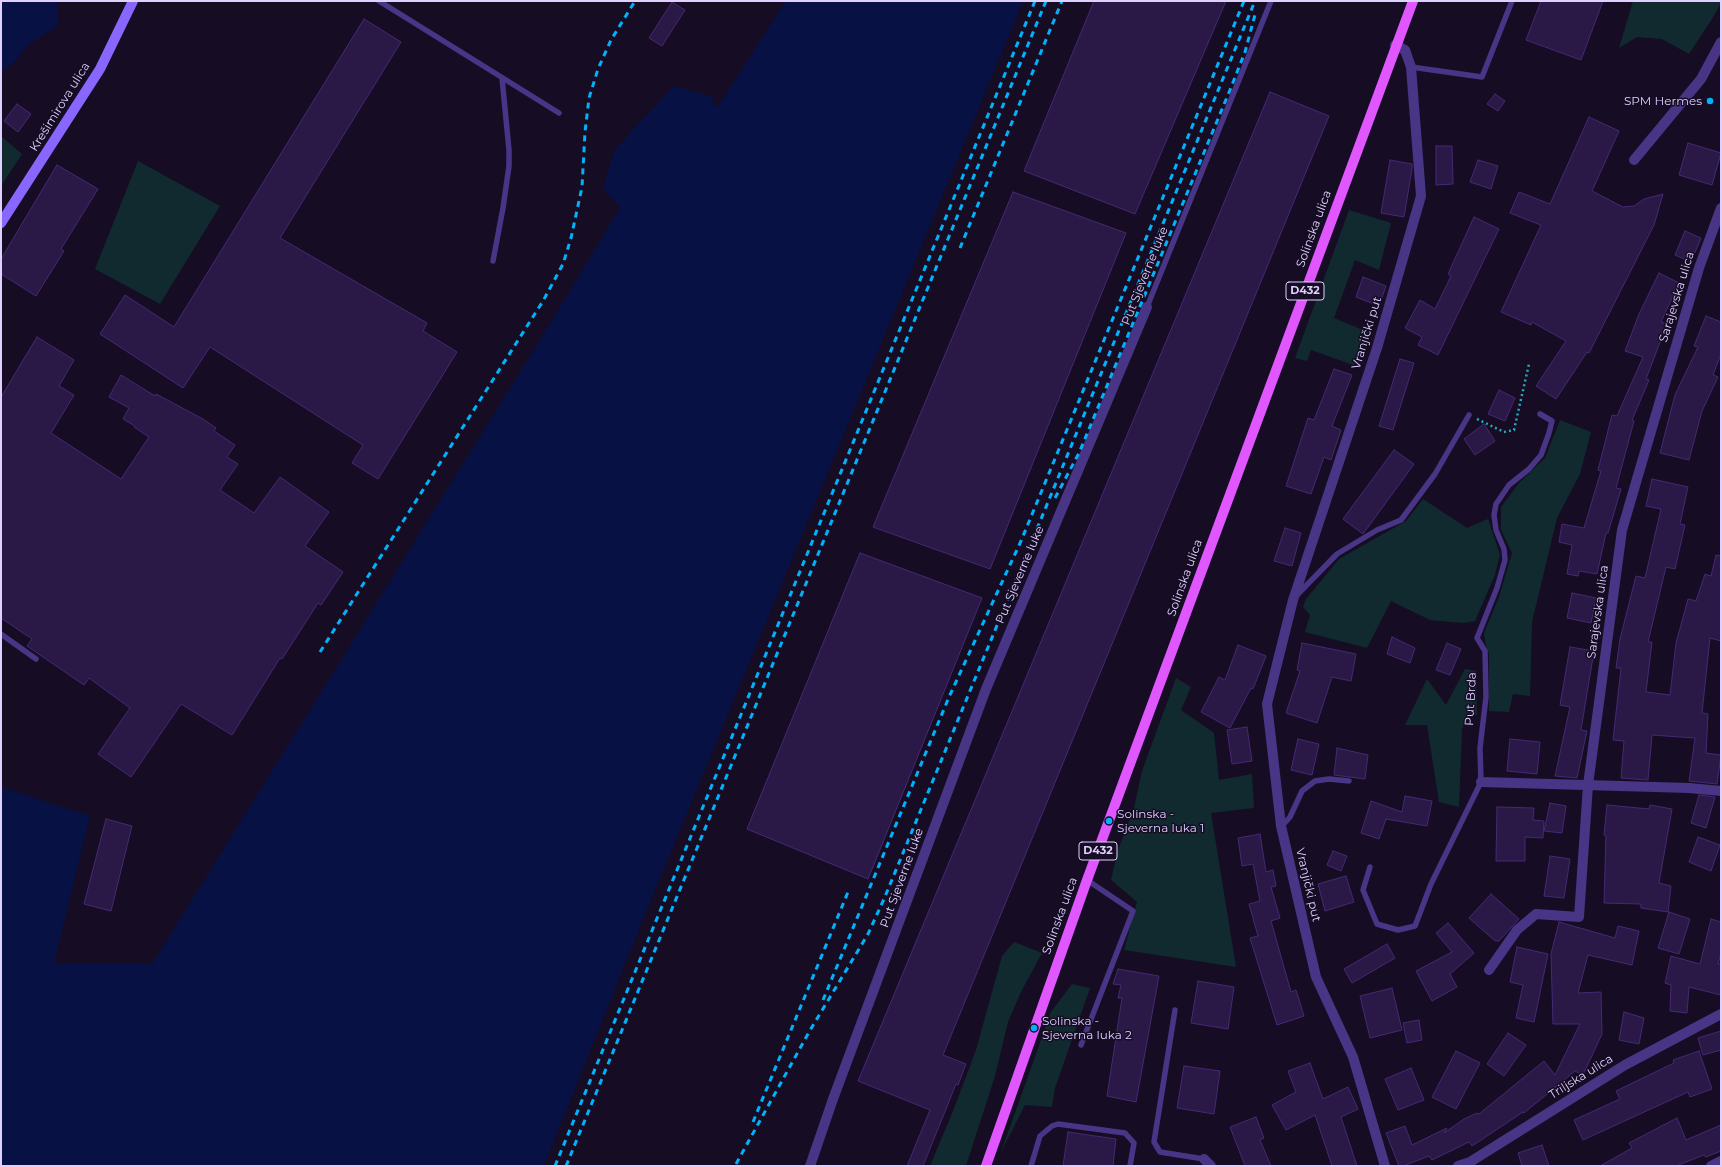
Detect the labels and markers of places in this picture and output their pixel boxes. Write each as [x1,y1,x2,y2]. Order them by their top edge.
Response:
place label: SPM Hermes [1624,94,1702,108]
marker: SPM Hermes [1705,96,1715,106]
place label: Solinska - Sjeverna luka 1 [1117,807,1204,835]
marker: Solinska - Sjeverna luka 1 [1104,816,1114,826]
place label: Solinska - Sjeverna luka 2 [1042,1014,1132,1042]
marker: Solinska - Sjeverna luka 2 [1029,1023,1039,1033]

